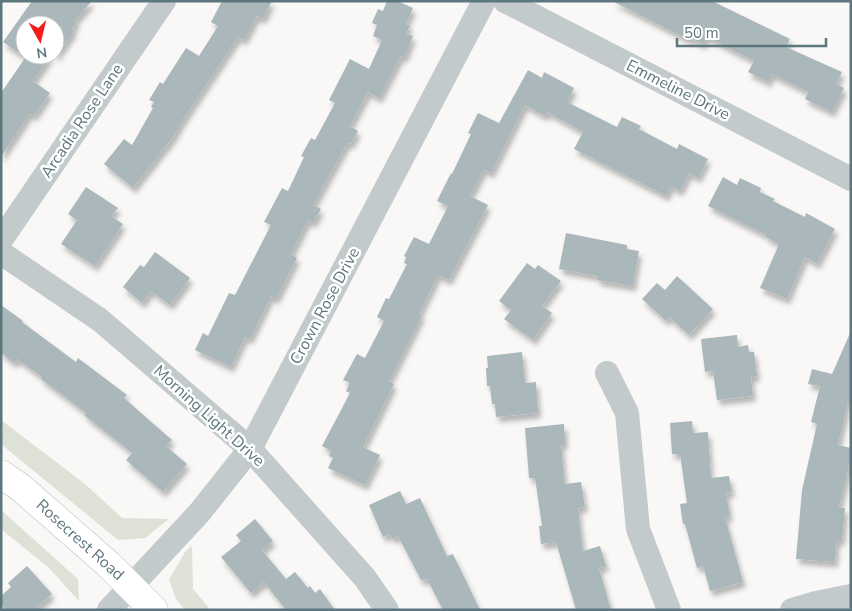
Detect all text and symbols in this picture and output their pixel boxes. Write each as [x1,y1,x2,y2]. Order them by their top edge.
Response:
north arrow [15,15,65,65]
scale bar [677,15,826,47]
text: 50 m [684,23,719,43]
text: N [35,42,48,63]
street label: Emmeline Drive [623,54,733,126]
street label: Arcadia Rose Lane [36,60,128,182]
street label: Crown Rose Drive [285,244,365,368]
street label: Morning Light Drive [149,360,269,472]
street label: Rosecrest Road [31,494,129,586]

